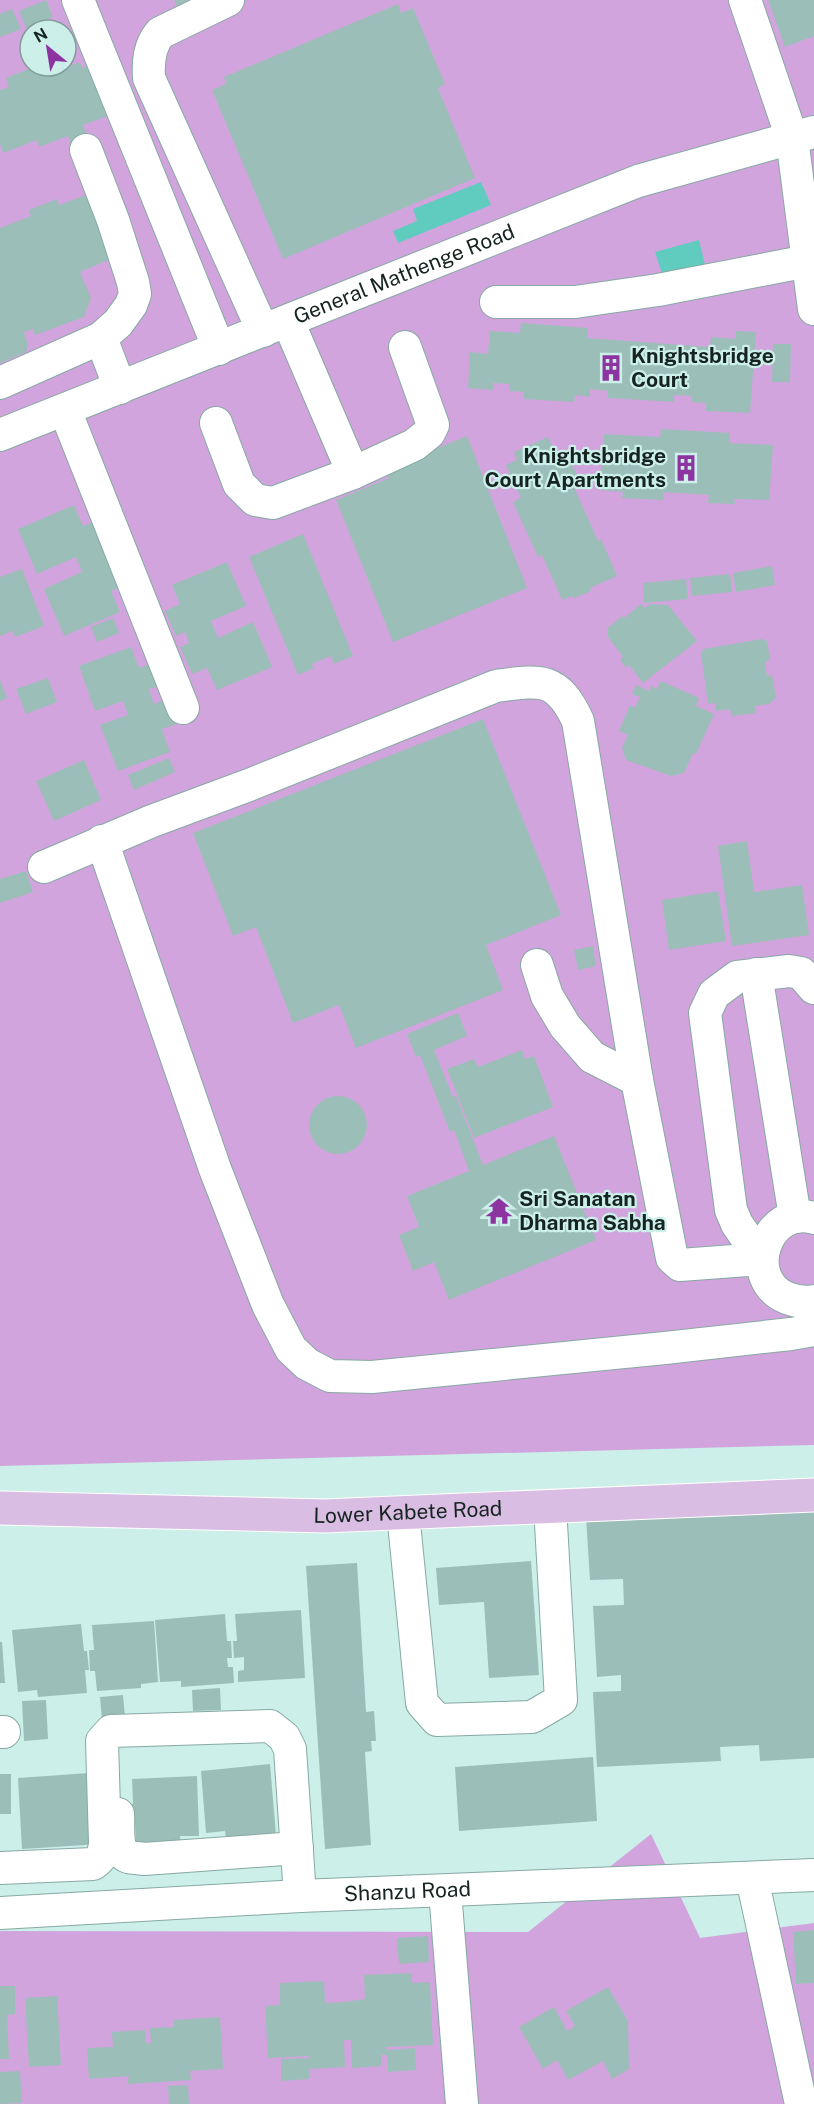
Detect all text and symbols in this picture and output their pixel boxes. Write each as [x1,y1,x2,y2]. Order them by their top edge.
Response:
north arrow [18,18,78,78]
text: N [31,24,51,47]
street label: General Mathenge Road [290,218,518,329]
place label: Knightsbridge Court [631,343,774,392]
building icon: Knightsbridge Court [596,353,626,383]
place label: Knightsbridge Court Apartments [484,443,666,492]
building icon: Knightsbridge Court Apartments [671,453,701,483]
place label: Sri Sanatan Dharma Sabha [519,1186,666,1235]
temple icon: Sri Sanatan Dharma Sabha [484,1196,514,1226]
street label: Lower Kabete Road [313,1495,503,1528]
street label: Shanzu Road [343,1876,471,1906]

